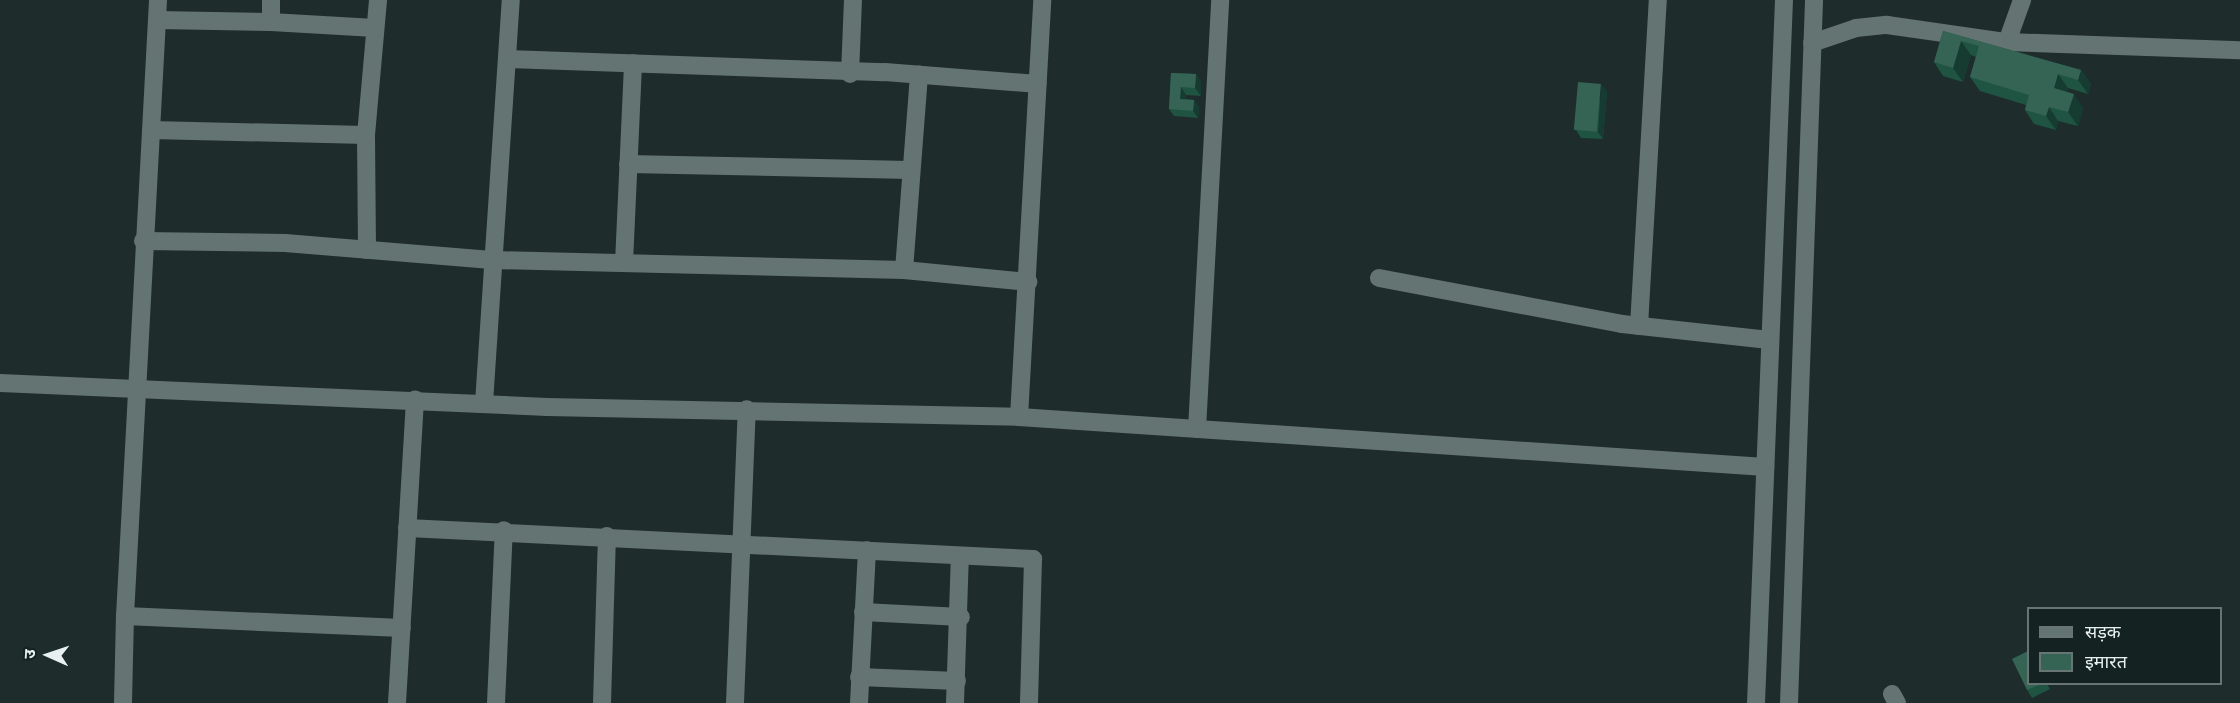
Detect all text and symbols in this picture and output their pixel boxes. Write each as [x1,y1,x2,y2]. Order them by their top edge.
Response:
legend [2027,607,2222,685]
text: सड़क [2085,620,2121,644]
north arrow [18,625,78,685]
text: उ [19,649,40,659]
text: इमारत [2085,650,2127,674]

